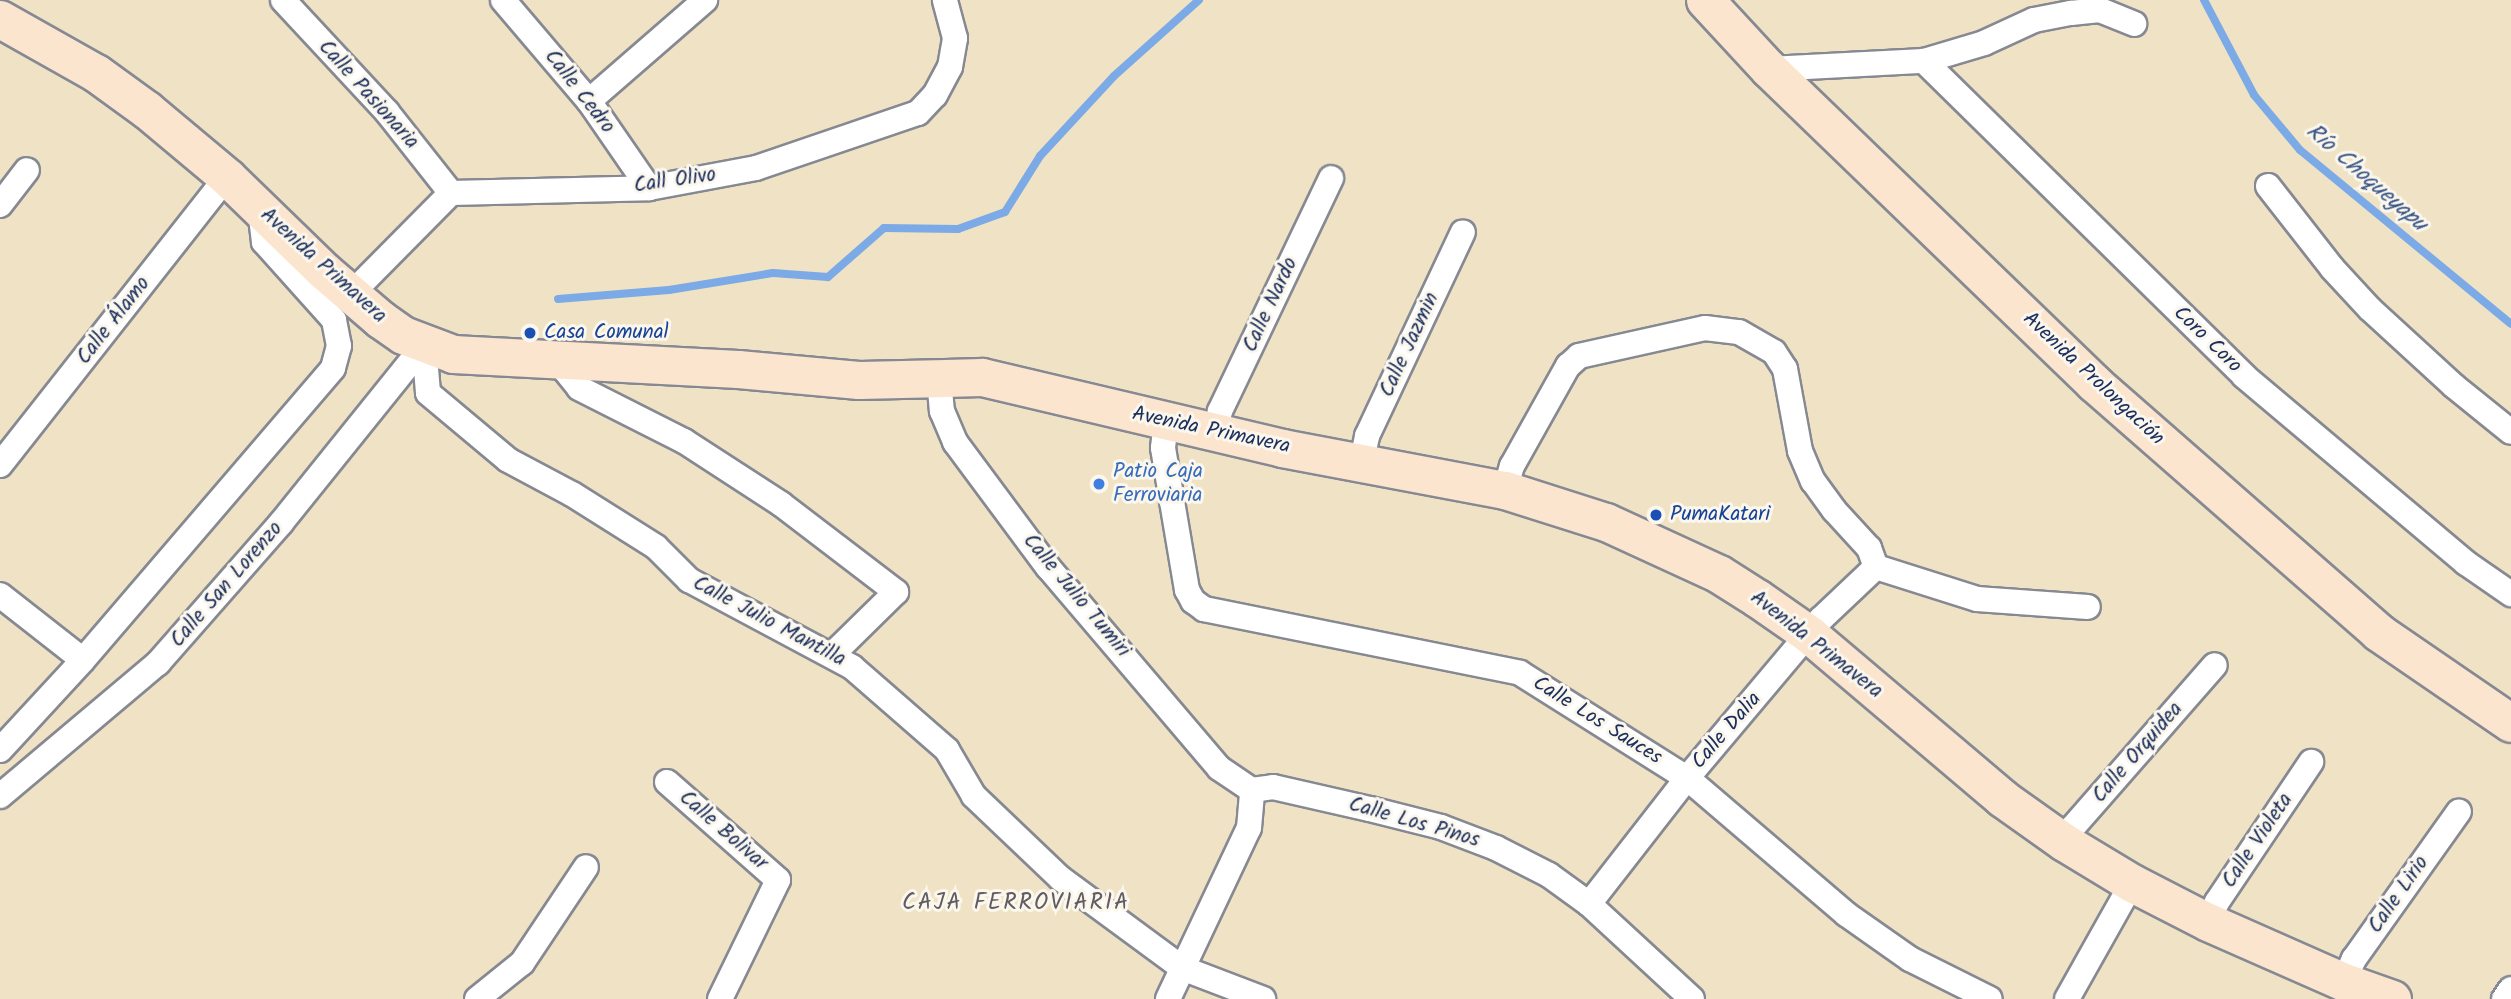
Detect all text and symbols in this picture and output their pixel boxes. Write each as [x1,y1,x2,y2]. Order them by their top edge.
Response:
street label: Calle Pasionaria [312,35,424,155]
street label: Calle Cedro [538,45,620,139]
water label: Río Choqueyapu [2300,118,2432,238]
street label: Call Olivo [632,163,718,199]
street label: Avenida Primavera [255,203,391,329]
street label: Calle Nardo [1238,254,1304,356]
street label: Calle Álamo [72,272,156,370]
street label: Calle Jazmin [1375,289,1445,401]
street label: Coro Coro [2167,301,2247,379]
street label: Avenida Prolongación [2017,307,2169,451]
place label: Casa Comunal [544,320,669,346]
marker: Casa Comunal [522,325,538,341]
street label: Avenida Primavera [1130,402,1292,460]
place label: Patio Caja Ferroviaria [1113,459,1203,509]
marker: Patio Caja Ferroviaria [1091,476,1107,492]
place label: PumaKatari [1670,502,1770,528]
marker: PumaKatari [1648,507,1664,523]
street label: Calle San Lorenzo [165,517,289,653]
street label: Calle Julio Tumiri [1017,529,1135,663]
street label: Calle Julio Mantilla [688,571,850,673]
street label: Avenida Primavera [1745,585,1887,705]
street label: Calle Los Sauces [1528,671,1666,771]
street label: Calle Dalia [1687,687,1767,775]
street label: Calle Orquidea [2087,697,2189,809]
street label: Calle Bolivar [673,786,773,876]
street label: Calle Violeta [2217,789,2299,893]
street label: Calle Los Pinos [1346,792,1482,854]
street label: Calle Lirio [2363,852,2435,938]
district label: CAJA FERROVIARIA [904,889,1128,917]

